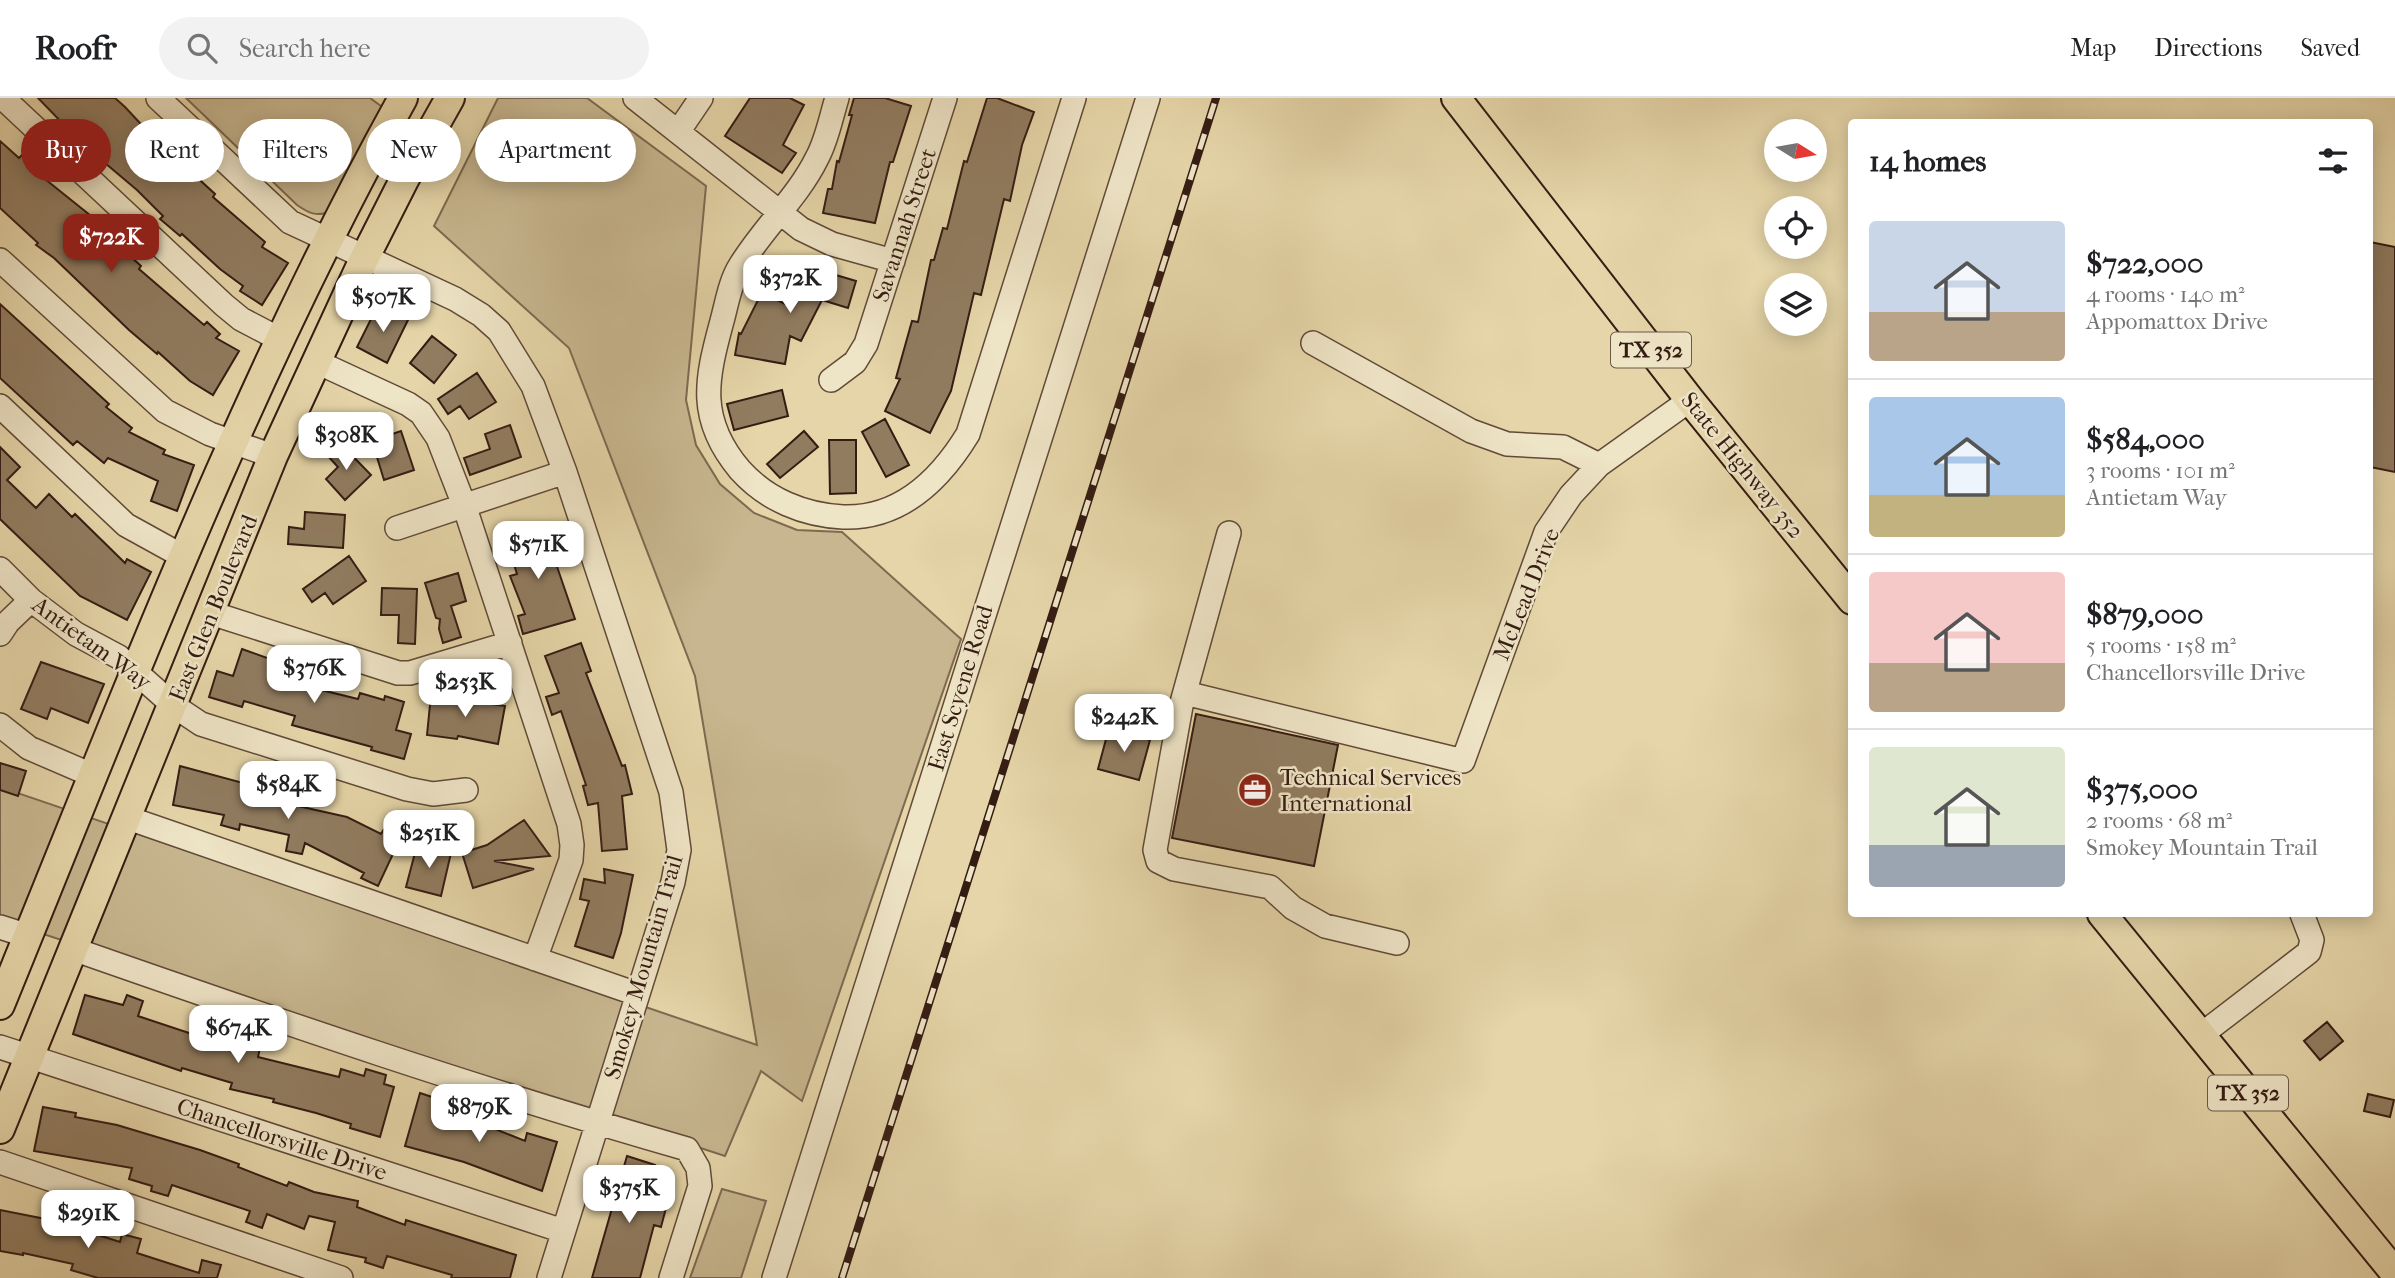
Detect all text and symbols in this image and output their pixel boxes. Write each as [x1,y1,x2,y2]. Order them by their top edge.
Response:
search box [159,17,649,80]
text: Roofr [35,29,117,68]
icon: search [183,29,221,67]
text: Search here [239,33,371,64]
text: Map [2070,34,2116,62]
text: Directions [2154,34,2262,62]
text: Saved [2300,34,2360,62]
chip: Buy [21,119,111,182]
chip: Rent [125,119,224,182]
chip: Filters [238,119,352,182]
chip: New [366,119,461,182]
chip: Apartment [475,119,636,182]
north arrow [1764,119,1827,182]
map controls [1764,119,1827,336]
icon: filters [2314,142,2352,180]
text: 14 homes [1869,144,1986,179]
street label: Savannah Street [867,145,942,305]
button: locate [1764,196,1827,259]
pin: $722K [62,214,160,274]
text: $722K [79,223,143,250]
text: $722,000 [2086,246,2204,281]
icon: home [1925,249,2009,333]
pin: $372K [741,256,839,315]
text: $372K [759,264,821,291]
button: layers [1764,273,1827,336]
pin: $507K [334,274,432,334]
text: 4 rooms · 140 m² [2086,281,2245,308]
text: $507K [351,283,415,310]
text: Appomattox Drive [2086,308,2268,335]
road number: TX 352 [1611,332,1691,368]
street label: State Highway 352 [1675,387,1810,544]
pin: $308K [297,412,395,472]
text: $308K [314,421,378,448]
text: $584,000 [2086,422,2205,457]
icon: home [1925,425,2009,509]
text: 3 rooms · 101 m² [2086,457,2235,484]
text: Antietam Way [2086,484,2227,511]
street label: East Glen Boulevard [164,510,263,706]
pin: $571K [489,522,587,581]
street label: McLead Drive [1488,524,1565,664]
text: $571K [509,530,567,557]
street label: Antietam Way [26,591,157,696]
text: $879,000 [2086,597,2204,632]
icon: home [1925,600,2009,684]
street label: East Scyene Road [922,601,999,774]
text: 5 rooms · 158 m² [2086,632,2236,659]
pin: $376K [265,646,363,705]
text: $376K [283,654,345,681]
text: Chancellorsville Drive [2086,659,2305,686]
pin: $253K [416,660,514,719]
text: $253K [435,668,495,695]
pin: $242K [1075,694,1173,754]
text: $242K [1091,703,1157,730]
pin: $584K [239,762,337,821]
place label: Technical Services International [1280,764,1461,817]
text: $584K [256,770,320,797]
office icon: Technical Services International [1236,771,1274,809]
text: $375,000 [2086,772,2198,807]
icon: home [1925,775,2009,859]
text: 2 rooms · 68 m² [2086,807,2232,834]
pin: $251K [380,810,478,870]
text: $251K [399,819,459,846]
text: Smokey Mountain Trail [2086,834,2318,861]
street label: Smokey Mountain Trail [599,851,689,1082]
pin: $674K [189,1006,287,1065]
text: $674K [205,1014,271,1041]
road number: TX 352 [2208,1076,2288,1110]
pin: $879K [430,1084,528,1144]
street label: Chancellorsville Drive [173,1093,390,1186]
text: $879K [447,1093,511,1120]
pin: $375K [580,1166,678,1225]
text: $375K [599,1174,659,1201]
pin: $291K [39,1190,137,1250]
text: $291K [57,1199,119,1226]

